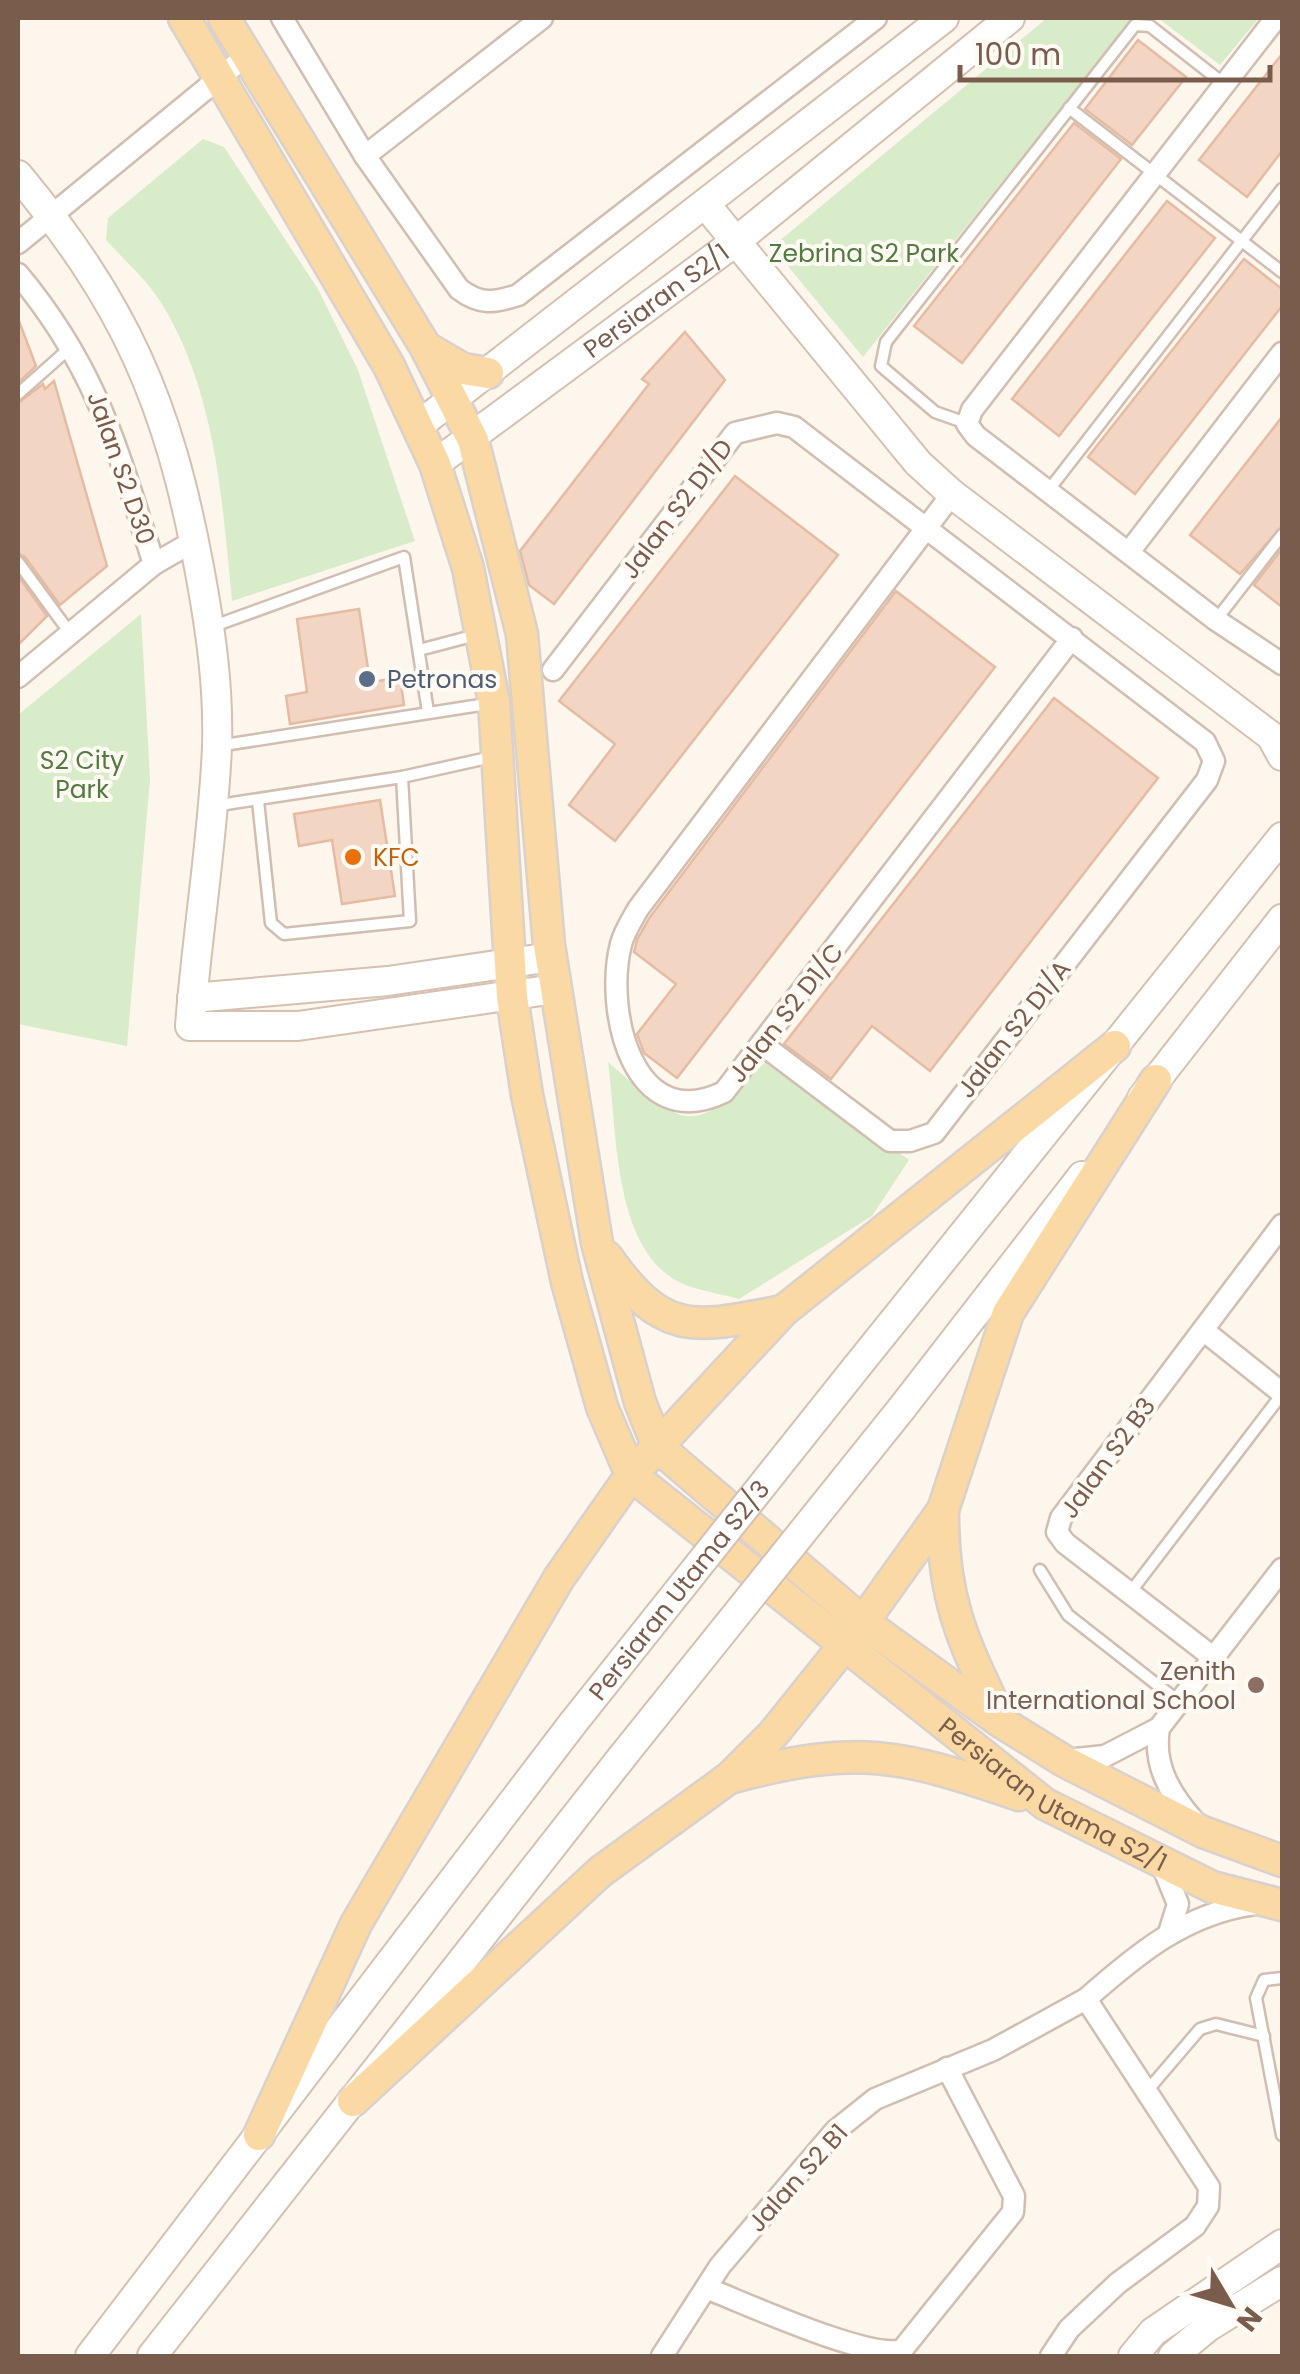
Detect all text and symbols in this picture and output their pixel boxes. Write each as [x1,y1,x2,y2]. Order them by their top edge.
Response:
scale bar [960,20,1270,82]
text: 100 m [975,33,1061,76]
street label: Persiaran S2/1 [576,235,736,366]
park label: Zebrina S2 Park [769,236,959,271]
street label: Jalan S2 D30 [78,387,164,549]
street label: Jalan S2 D1/D [613,432,741,586]
place label: Petronas [387,662,497,697]
marker: Petronas [356,668,378,690]
park label: S2 City Park [40,743,124,807]
place label: KFC [373,840,420,875]
marker: KFC [342,846,364,868]
street label: Jalan S2 D1/C [720,936,852,1090]
street label: Jalan S2 D1/A [949,953,1079,1105]
street label: Jalan S2 B3 [1052,1390,1164,1526]
street label: Persiaran Utama S2/3 [580,1473,777,1707]
place label: Zenith International School [986,1654,1236,1718]
marker: Zenith International School [1245,1674,1267,1696]
street label: Persiaran Utama S2/1 [932,1709,1173,1880]
street label: Jalan S2 B1 [740,2116,856,2240]
north arrow [1180,2254,1280,2354]
text: N [1227,2299,1271,2339]

